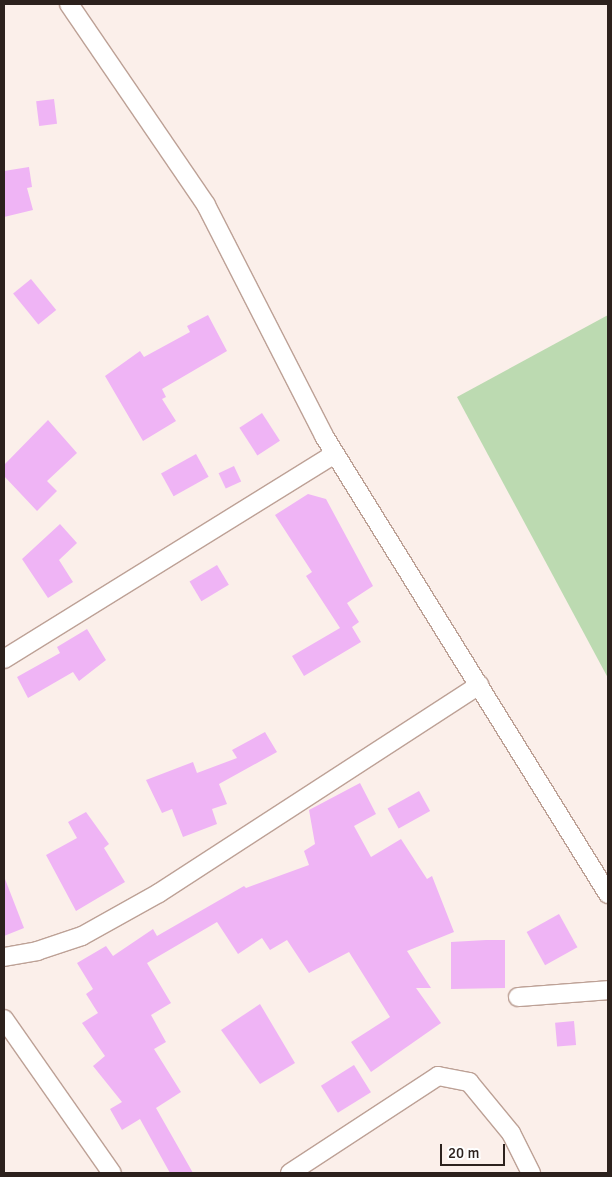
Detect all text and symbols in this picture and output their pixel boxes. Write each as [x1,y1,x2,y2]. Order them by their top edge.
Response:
scale bar [442,1134,507,1166]
text: 20 m [448,1144,479,1162]

